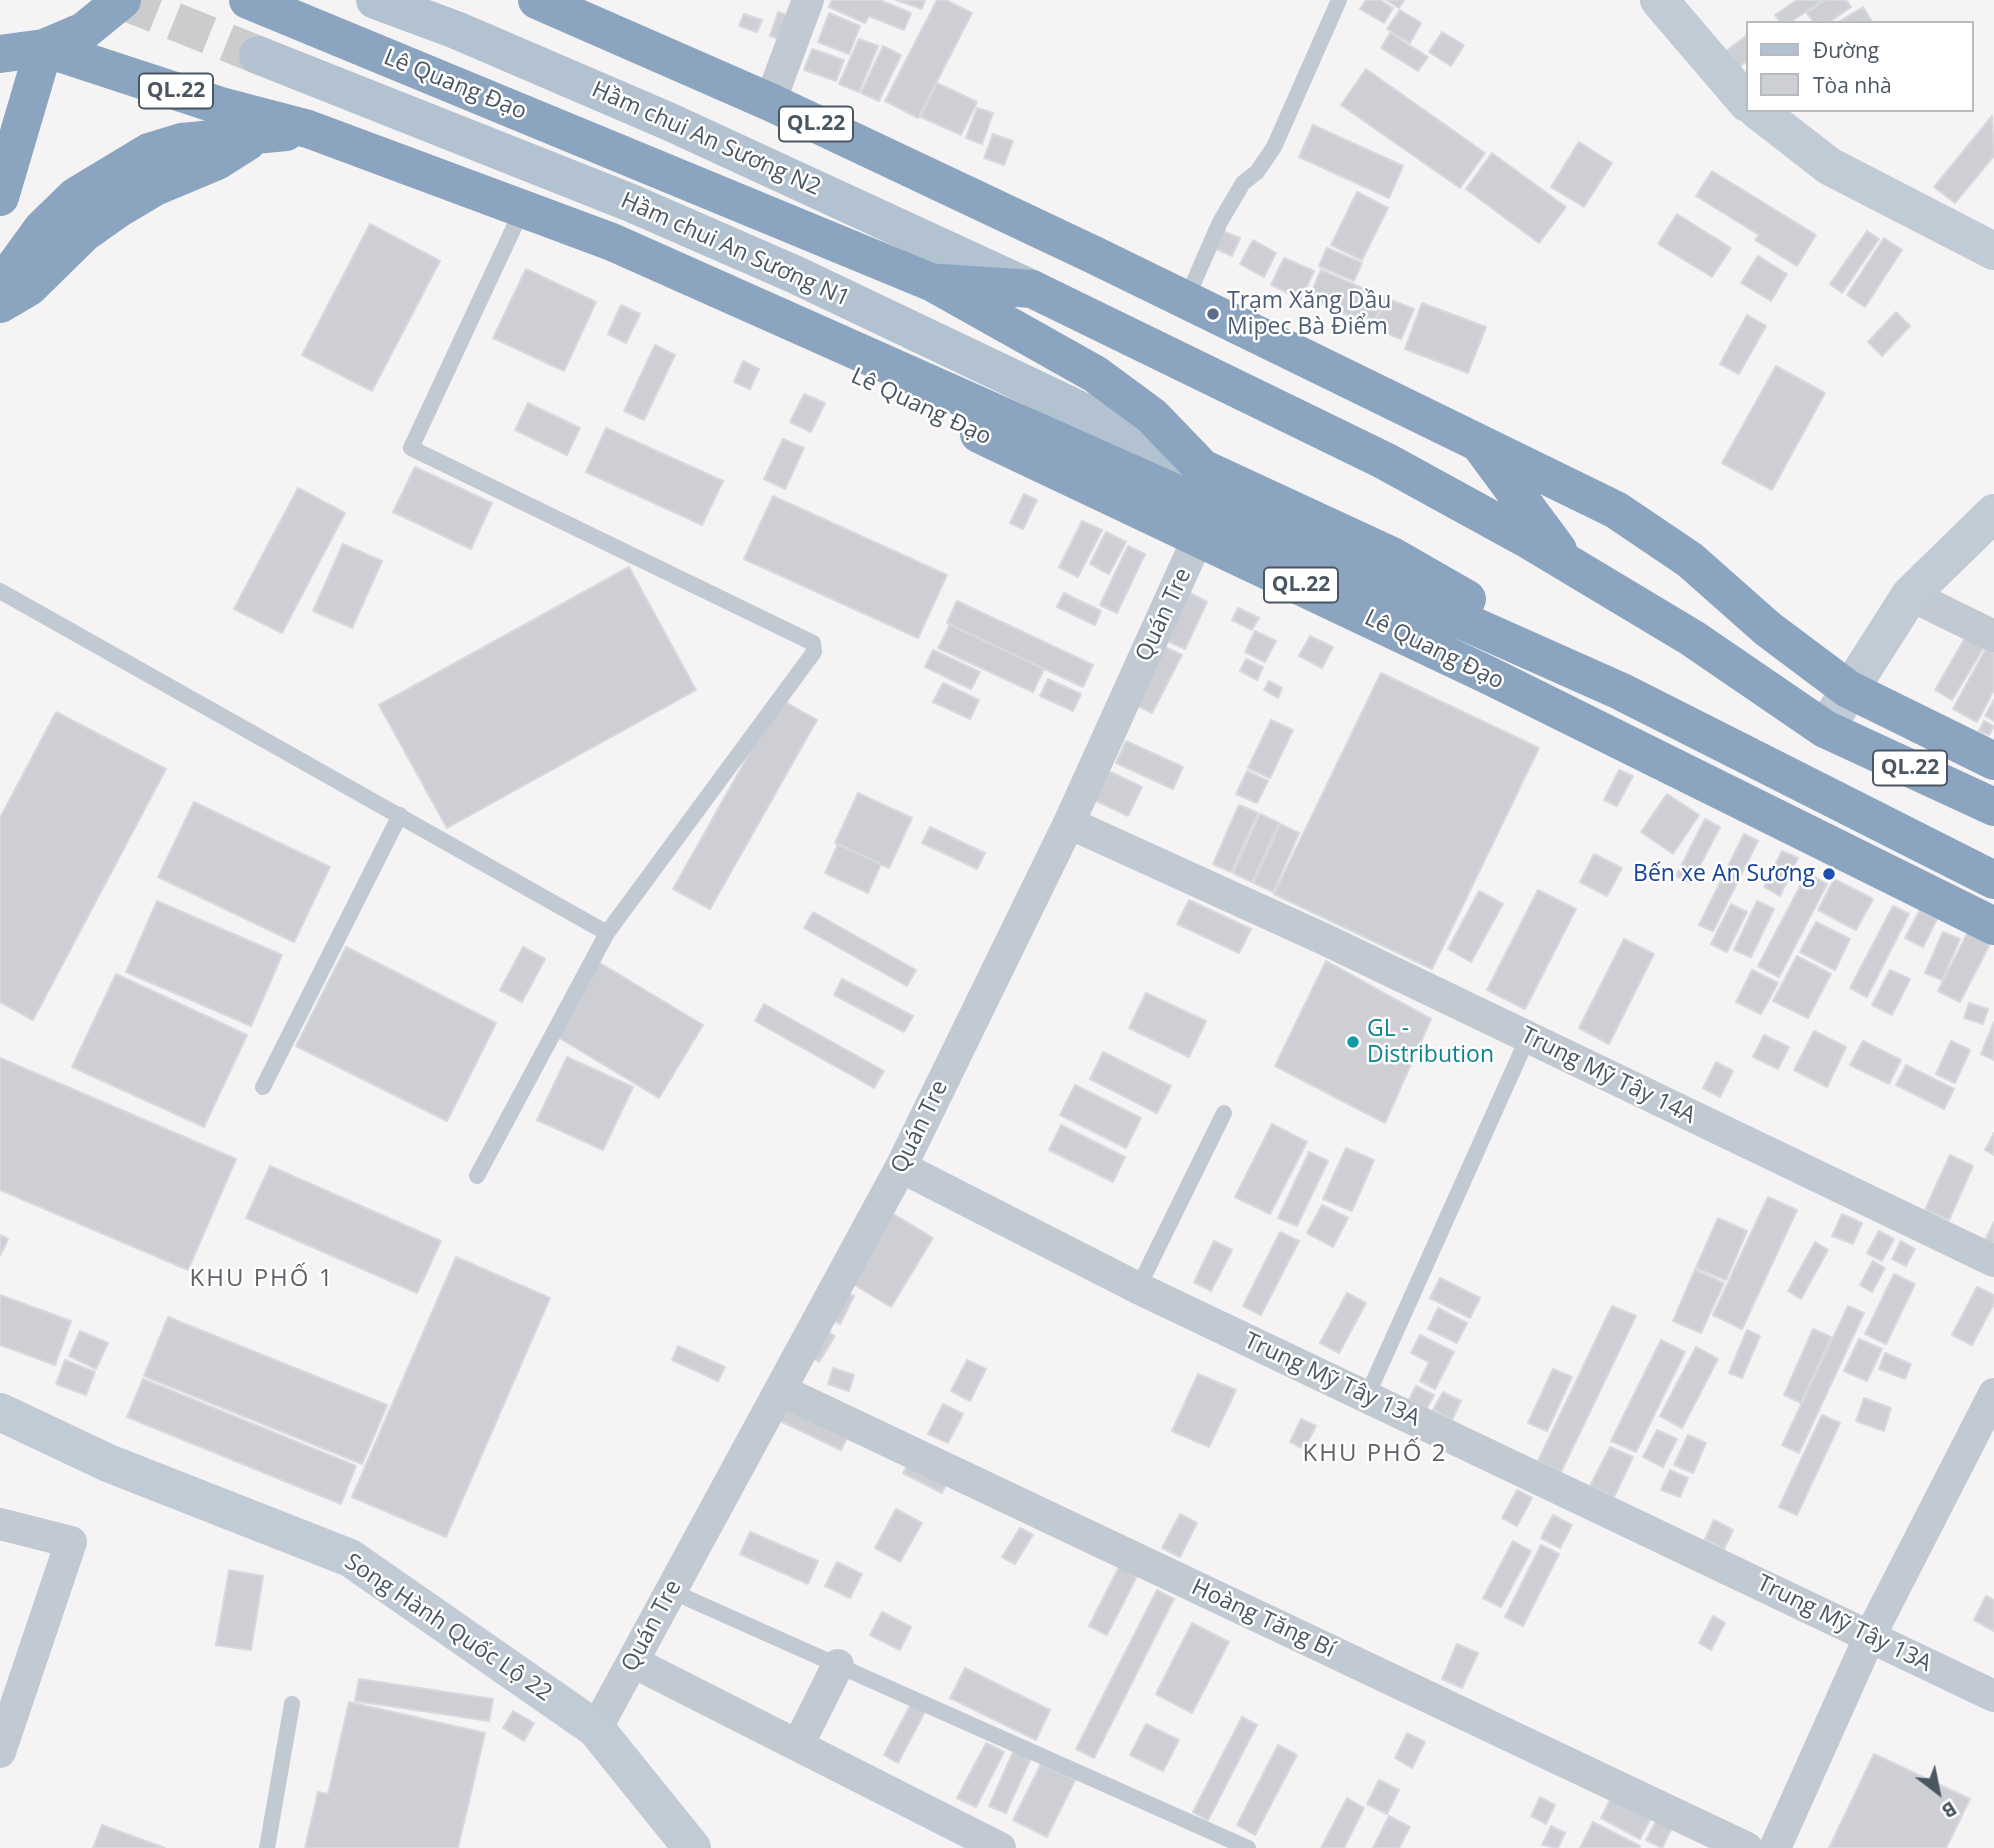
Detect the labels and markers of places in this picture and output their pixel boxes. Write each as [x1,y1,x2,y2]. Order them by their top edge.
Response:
place label: Trạm Xăng Dầu Mipec Bà Điểm [1227,287,1391,341]
marker: Trạm Xăng Dầu Mipec Bà Điểm [1205,306,1221,322]
place label: Bến xe An Sương [1633,860,1815,888]
marker: Bến xe An Sương [1821,866,1837,882]
place label: GL - Distribution [1367,1015,1494,1069]
marker: GL - Distribution [1345,1034,1361,1050]

